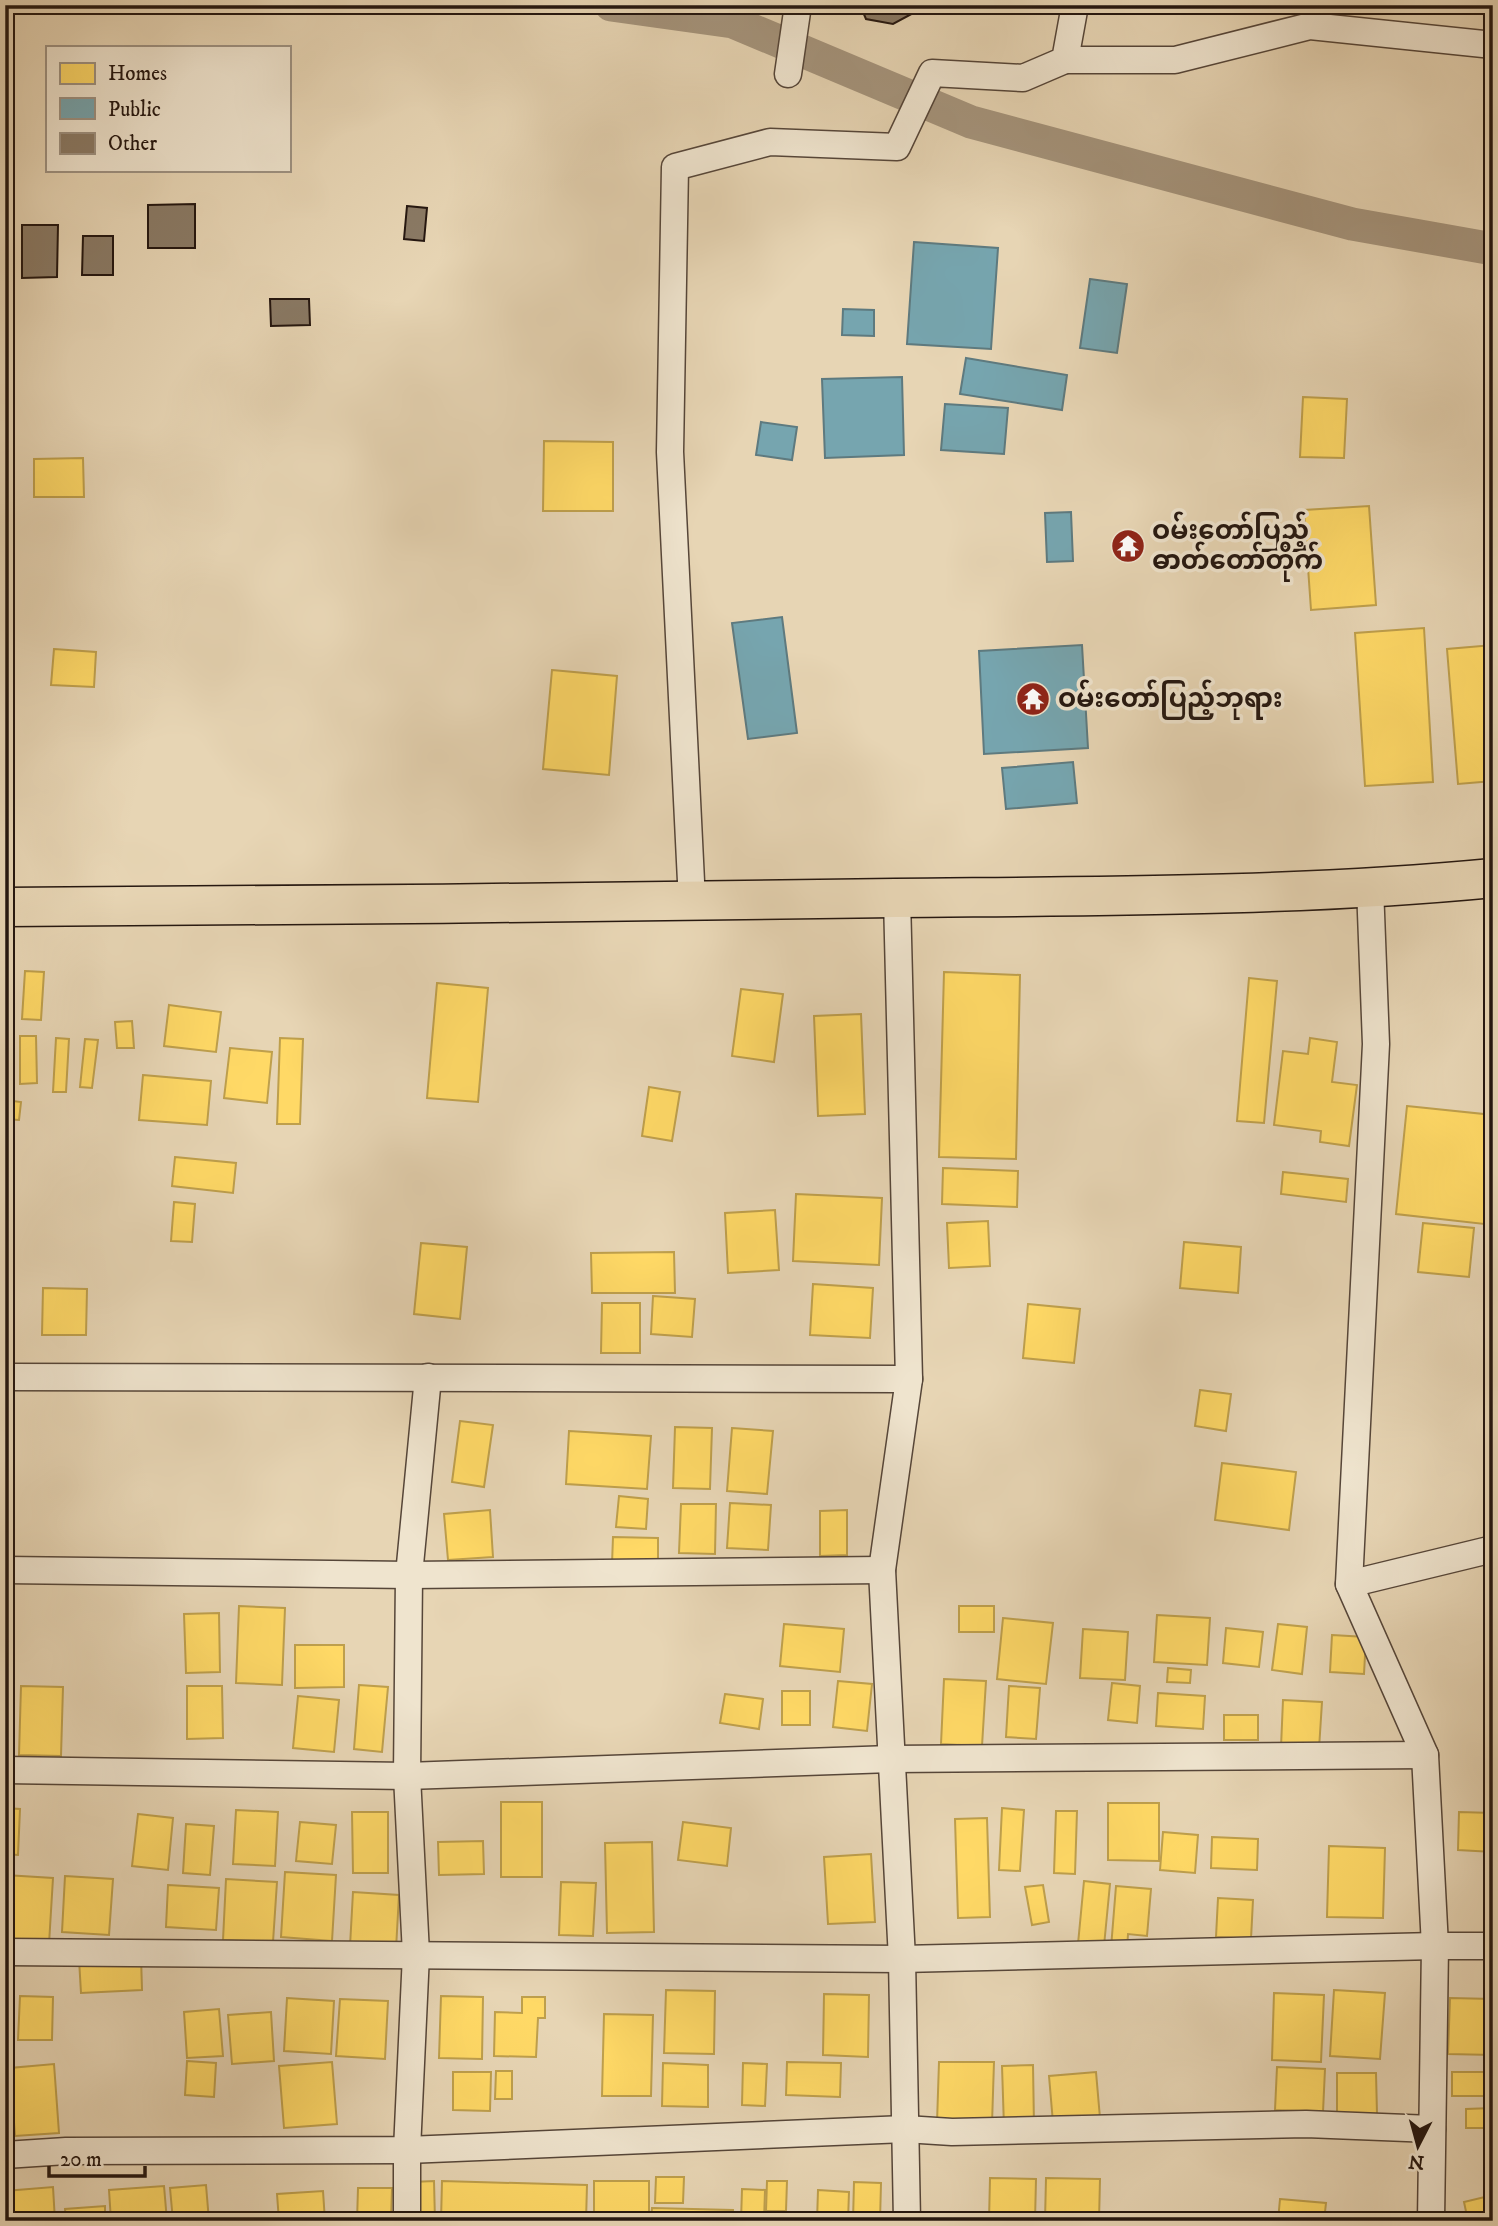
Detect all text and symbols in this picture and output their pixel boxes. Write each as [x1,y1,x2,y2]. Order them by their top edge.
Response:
legend [46,46,290,172]
text: Homes [108,61,167,87]
text: Public [108,97,161,123]
text: Other [108,131,157,157]
place label: ဝမ်းတော်ပြည့် ဓာတ်တော်တိုက် [1152,511,1323,582]
temple icon: ဝမ်းတော်ပြည့် ဓာတ်တော်တိုက် [1109,527,1147,565]
place label: ဝမ်းတော်ပြည့်ဘုရား [1058,679,1283,720]
temple icon: ဝမ်းတော်ပြည့်ဘုရား [1014,680,1052,718]
north arrow [1382,2110,1452,2180]
scale bar [49,2135,145,2179]
text: 20 m [60,2147,102,2173]
text: N [1407,2149,1425,2174]

